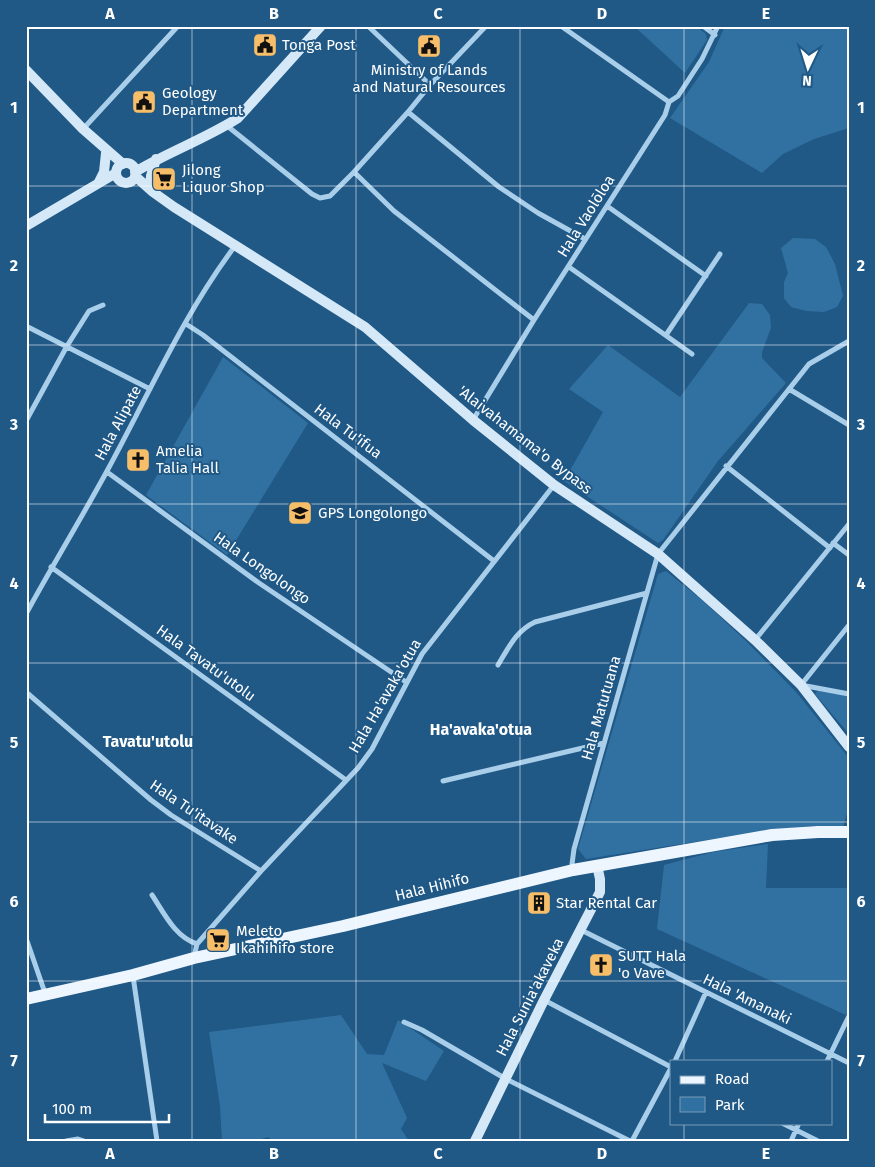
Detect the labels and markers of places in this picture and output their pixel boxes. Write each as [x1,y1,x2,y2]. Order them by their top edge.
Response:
public building icon: Tonga Post [252,32,278,58]
public building icon: Ministry of Lands and Natural Resources [416,33,442,59]
place label: Tonga Post [282,36,356,54]
place label: Ministry of Lands and Natural Resources [352,61,506,96]
place label: Geology Department [162,84,244,119]
public building icon: Geology Department [131,89,157,115]
place label: Jilong Liquor Shop [182,161,265,196]
supermarket icon: Jilong Liquor Shop [151,166,177,192]
place label: Amelia Talia Hall [156,442,219,477]
church icon: Amelia Talia Hall [125,447,151,473]
school or university icon: GPS Longolongo [287,500,313,526]
place label: GPS Longolongo [318,504,427,522]
building icon: Star Rental Car [526,890,552,916]
place label: Star Rental Car [556,894,657,912]
place label: Meleto Ikahihifo store [236,922,334,957]
supermarket icon: Meleto Ikahihifo store [205,927,231,953]
place label: SUTT Hala 'o Vave [618,947,686,982]
church icon: SUTT Hala 'o Vave [588,952,614,978]

